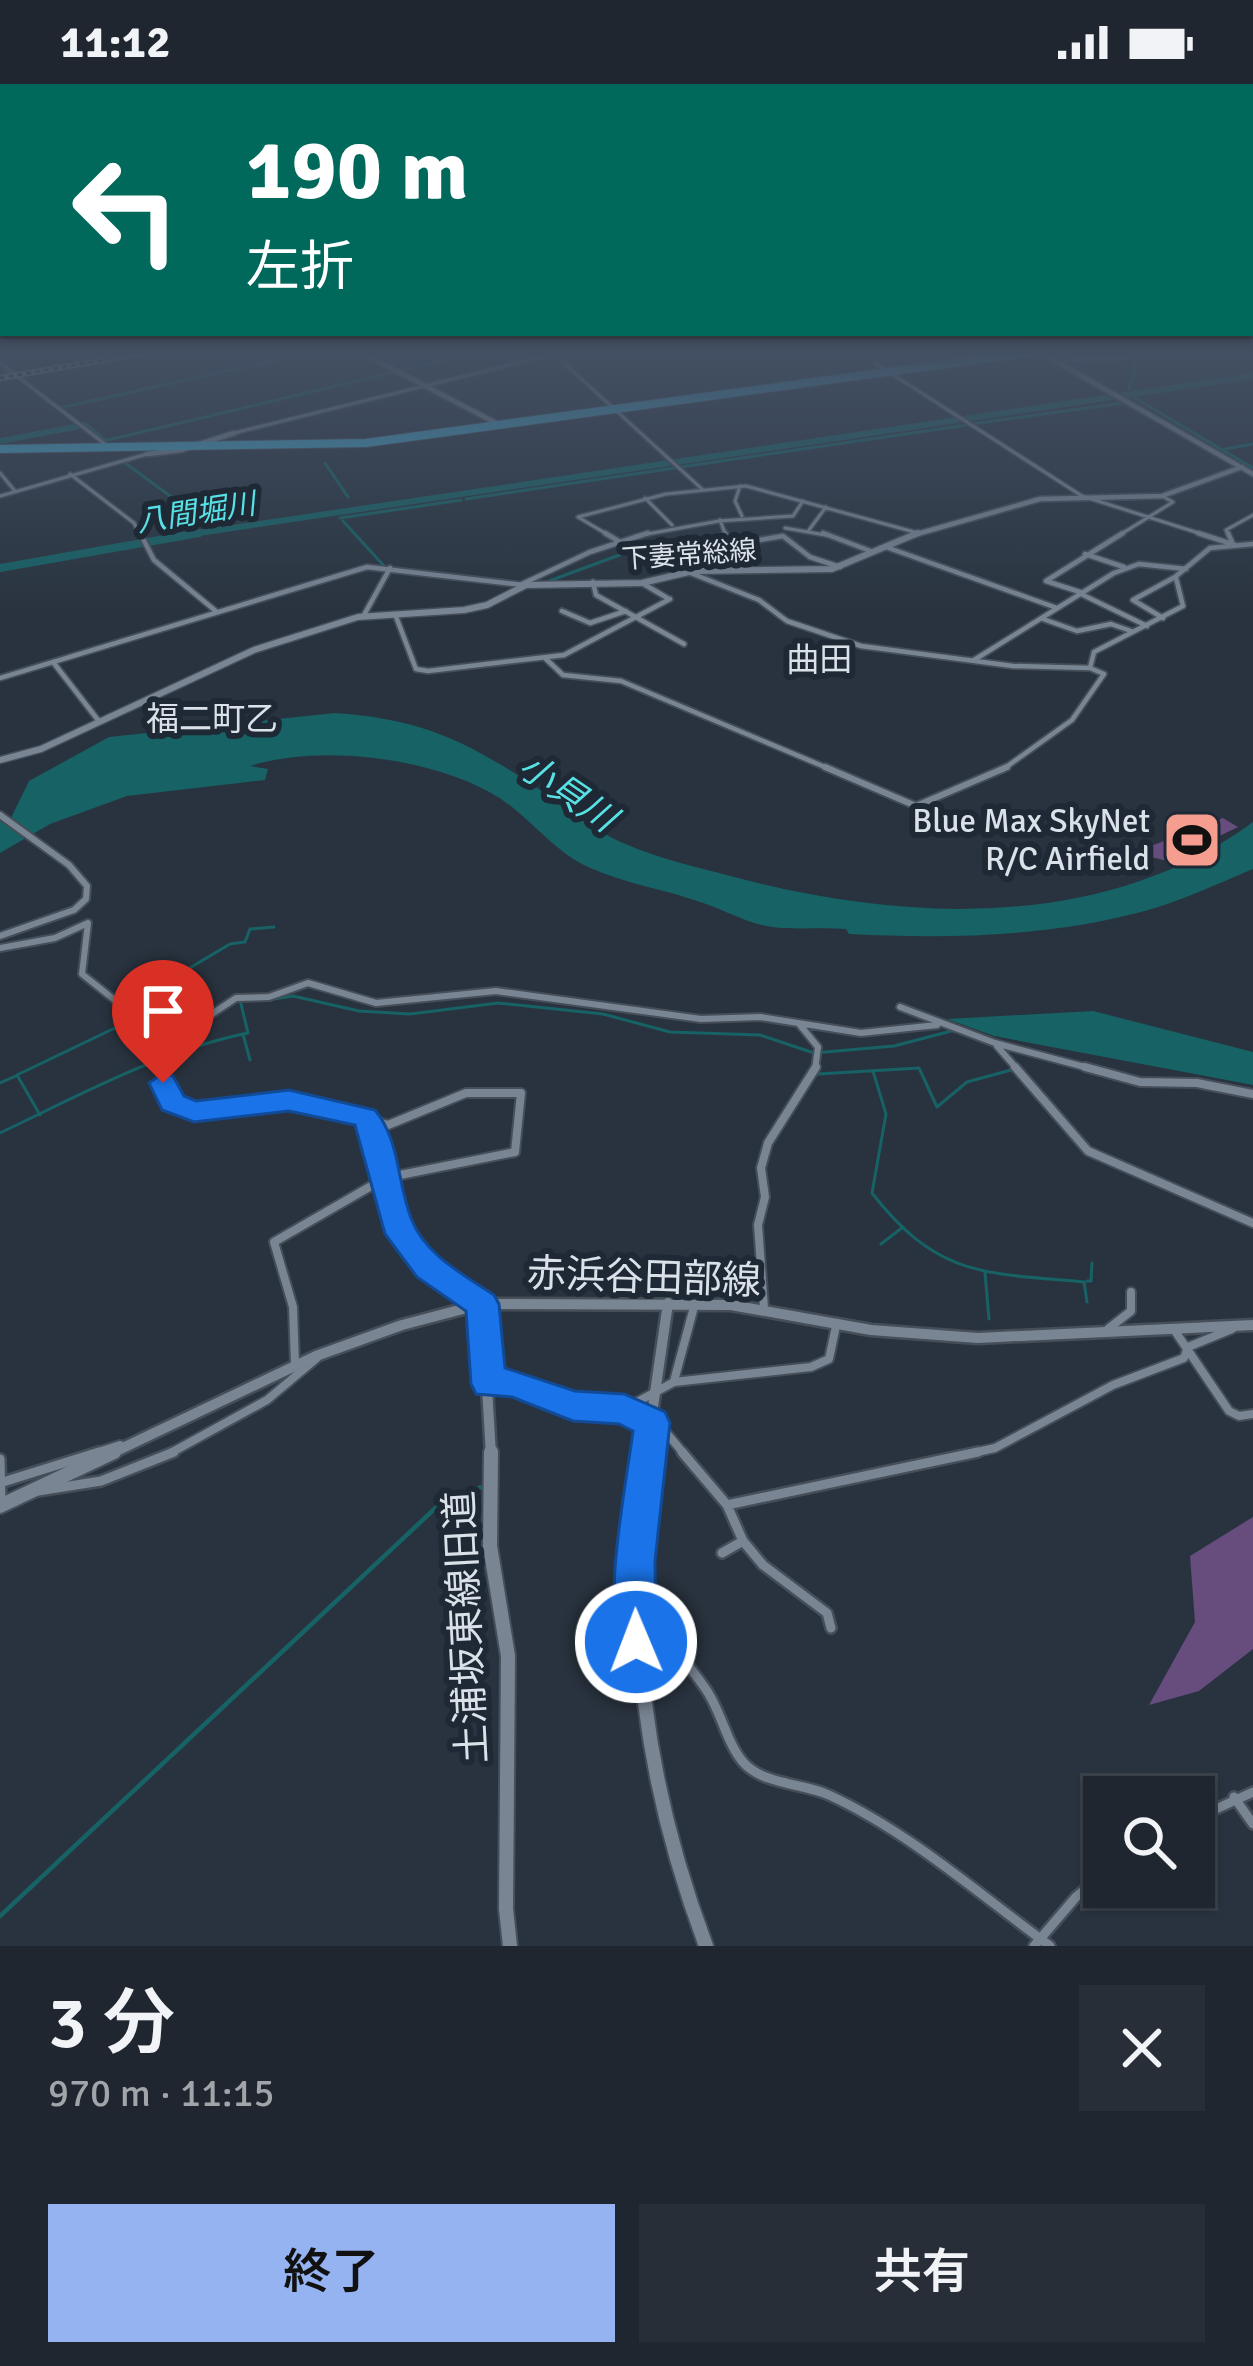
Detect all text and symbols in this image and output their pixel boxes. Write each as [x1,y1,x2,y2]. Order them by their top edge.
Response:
text: 11:12 [60,15,170,70]
text: 190 m [246,119,468,223]
icon: left [48,132,204,288]
text: 左折 [246,234,354,301]
water label: 八間堀川 [134,485,261,541]
street label: 下妻常総線 [621,534,757,576]
district label: 曲田 [786,640,852,681]
district label: 福二町乙 [146,699,278,740]
water label: 小貝川 [510,744,628,844]
place label: Blue Max SkyNet R/C Airfield [912,801,1150,880]
sports icon: Blue Max SkyNet R/C Airfield [1161,809,1223,871]
pin [112,960,214,1083]
icon: arrive [130,978,196,1044]
street label: 赤浜谷田部線 [526,1249,762,1305]
street label: 土浦坂東線旧道 [435,1489,497,1765]
position arrow [573,1579,699,1705]
map controls [1083,1776,1215,1908]
button: search [1083,1776,1215,1908]
text: 3 分 [48,1979,175,2068]
button: close [1079,1985,1205,2111]
text: 970 m · 11:15 [48,2069,275,2117]
button: 終了 [48,2204,615,2342]
button: 共有 [639,2204,1205,2342]

